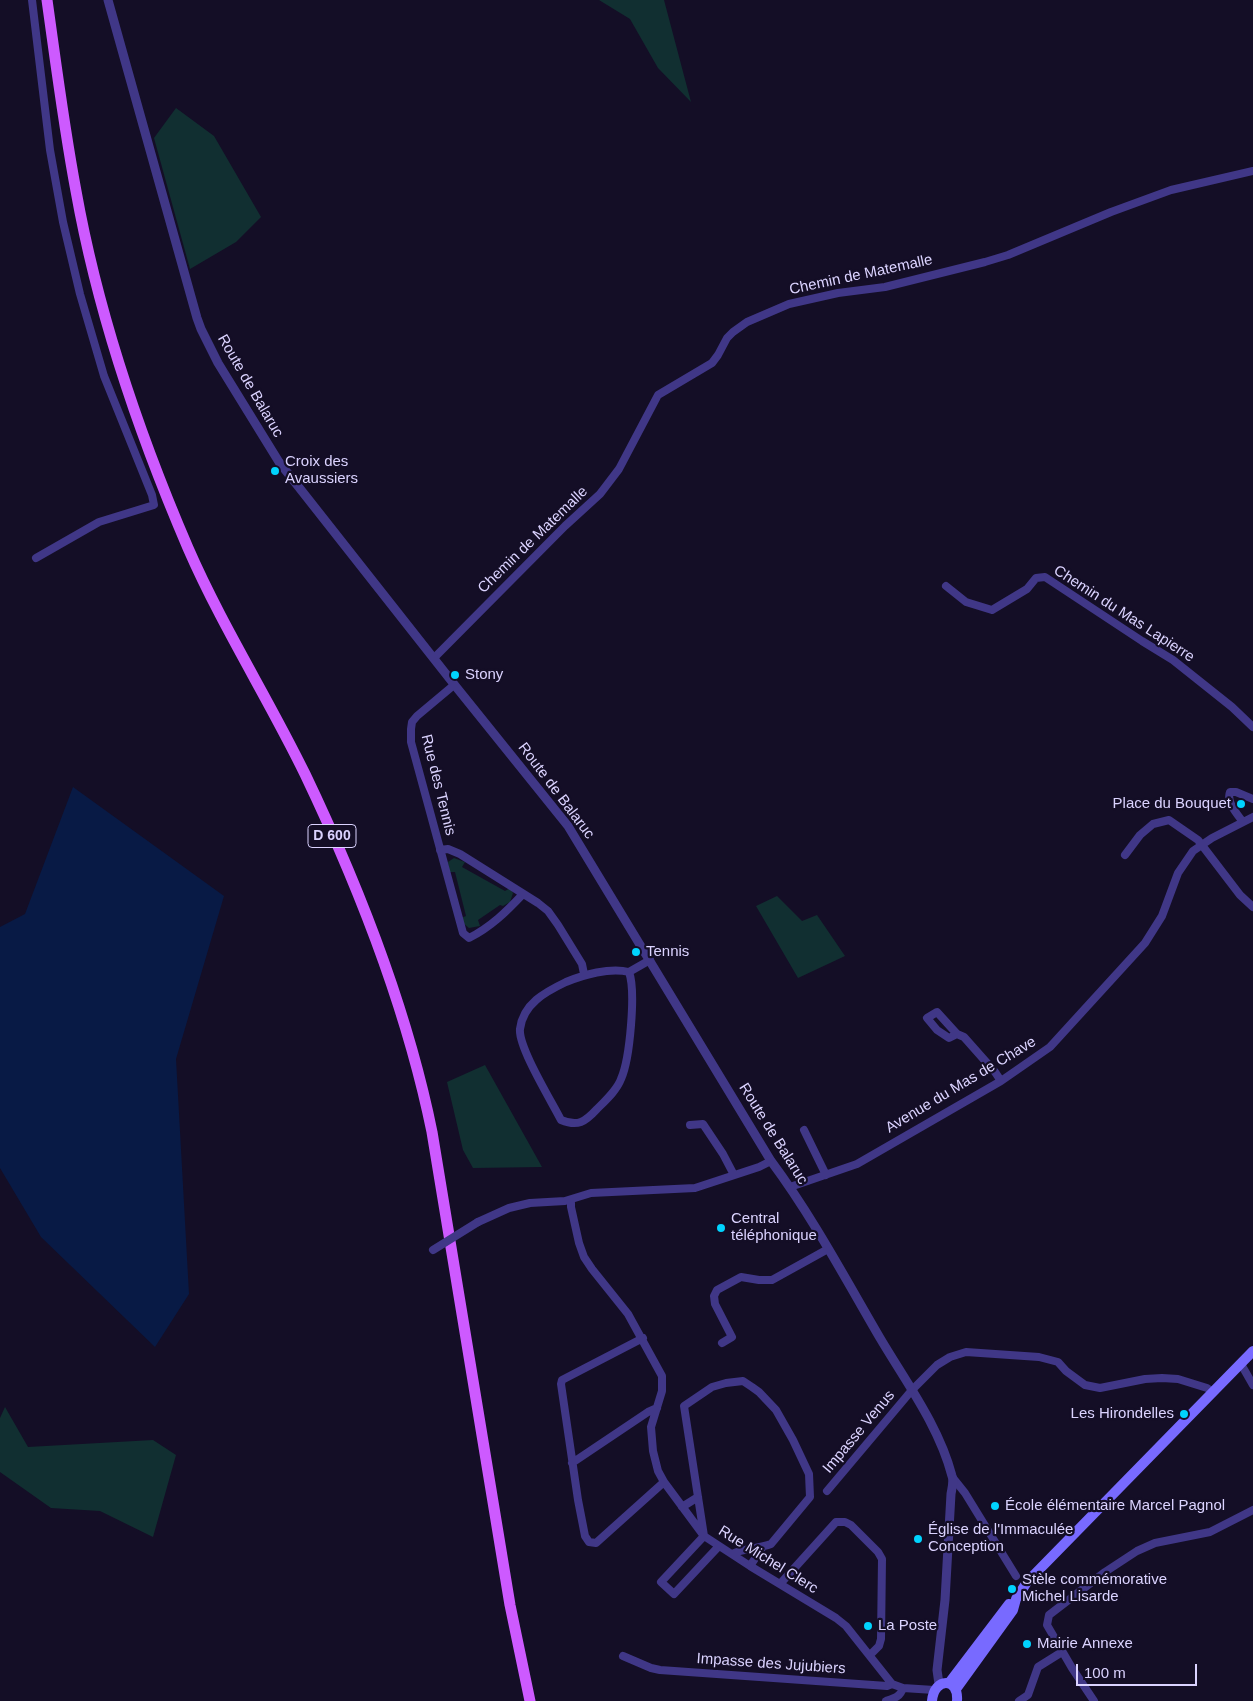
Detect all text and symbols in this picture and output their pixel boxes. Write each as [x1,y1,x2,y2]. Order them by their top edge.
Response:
street label: Chemin de Matemalle [788,251,934,299]
street label: Route de Balaruc [213,331,287,441]
place label: Croix des Avaussiers [285,453,358,488]
marker: Croix des Avaussiers [269,465,281,477]
street label: Chemin de Matemalle [474,483,592,597]
street label: Chemin du Mas Lapierre [1050,562,1198,666]
place label: Stony [465,666,503,684]
marker: Stony [449,669,461,681]
street label: Rue des Tennis [417,733,459,837]
street label: Route de Balaruc [514,739,598,843]
place label: Place du Bouquet [1113,795,1231,813]
marker: Place du Bouquet [1235,798,1247,810]
road number: D 600 [308,824,356,848]
place label: Tennis [646,943,689,961]
marker: Tennis [630,946,642,958]
street label: Avenue du Mas de Chave [883,1033,1039,1137]
street label: Route de Balaruc [735,1080,811,1188]
place label: Central téléphonique [731,1210,817,1245]
marker: Central téléphonique [715,1222,727,1234]
street label: Impasse Venus [819,1387,899,1477]
place label: Les Hirondelles [1071,1405,1174,1423]
marker: Les Hirondelles [1178,1408,1190,1420]
place label: École élémentaire Marcel Pagnol [1005,1497,1225,1515]
marker: École élémentaire Marcel Pagnol [989,1500,1001,1512]
place label: Église de l'Immaculée Conception [928,1521,1073,1556]
street label: Rue Michel Clerc [715,1522,821,1598]
marker: Église de l'Immaculée Conception [912,1533,924,1545]
place label: Stèle commémorative Michel Lisarde [1022,1571,1167,1606]
marker: Stèle commémorative Michel Lisarde [1006,1583,1018,1595]
place label: La Poste [878,1617,937,1635]
marker: La Poste [862,1620,874,1632]
place label: Mairie Annexe [1037,1635,1133,1653]
marker: Mairie Annexe [1021,1638,1033,1650]
street label: Impasse des Jujubiers [696,1650,846,1678]
scale bar [1078,1654,1199,1686]
text: 100 m [1084,1664,1126,1681]

